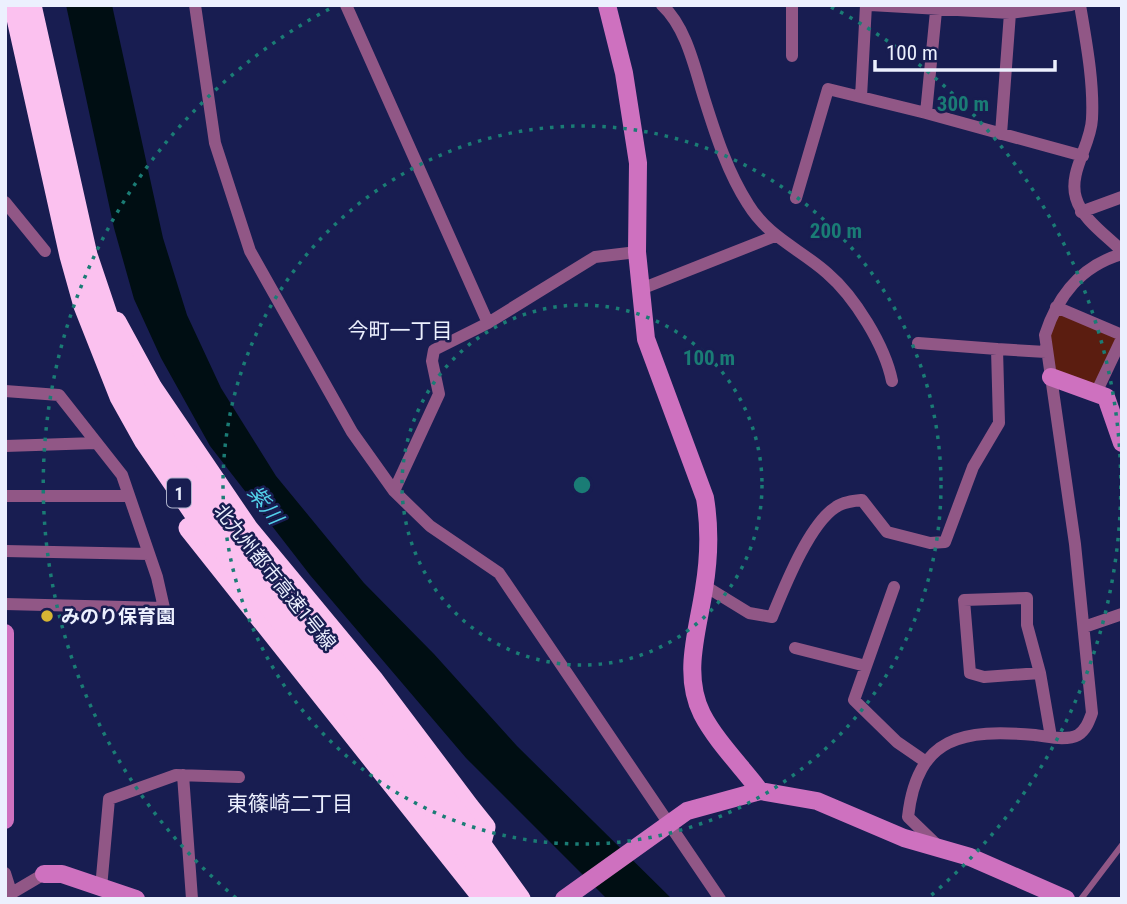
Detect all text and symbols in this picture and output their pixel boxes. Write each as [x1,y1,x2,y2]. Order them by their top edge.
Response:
scale bar [875,28,1055,72]
text: 100 m [886,41,938,65]
text: 300 m [937,92,989,116]
text: 200 m [810,219,862,243]
district label: 今町一丁目 [348,319,453,343]
text: 100 m [683,346,735,370]
centre of rings [570,473,594,497]
road number: 1 [167,478,191,508]
water label: 紫川 [243,481,288,531]
street label: 北九州都市高速1号線 [209,500,341,654]
place label: みのり保育園 [61,605,175,628]
marker: みのり保育園 [39,608,55,624]
district label: 東篠崎二丁目 [227,792,353,816]

